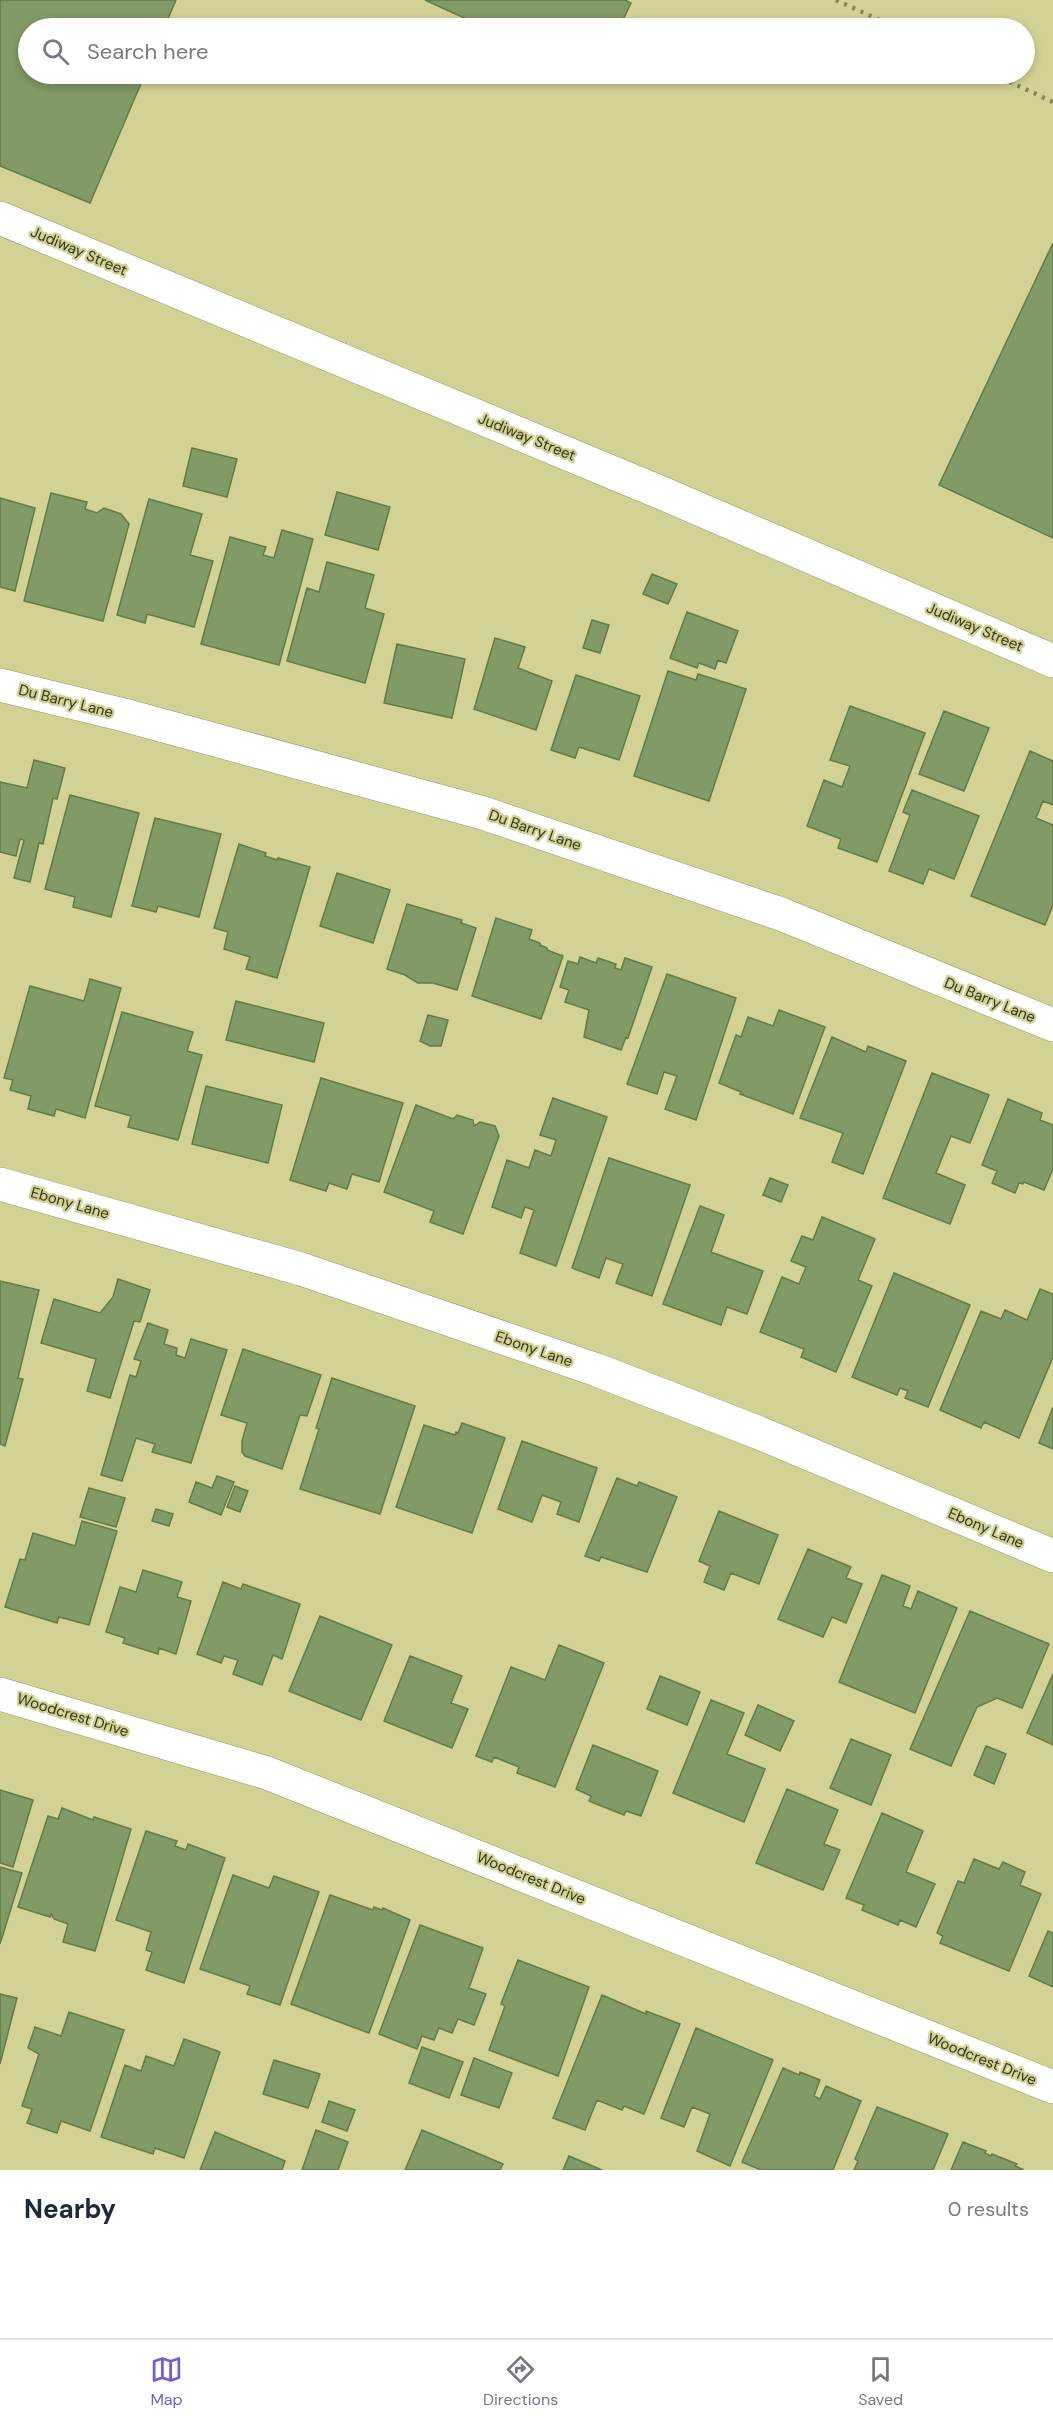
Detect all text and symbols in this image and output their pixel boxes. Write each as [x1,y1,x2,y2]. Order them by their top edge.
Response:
search box [18,18,1035,84]
icon: search [39,35,72,68]
text: Search here [87,37,208,66]
street label: Judiway Street [28,222,130,280]
street label: Judiway Street [475,408,579,466]
street label: Judiway Street [924,598,1026,656]
street label: Du Barry Lane [17,680,115,722]
street label: Du Barry Lane [486,805,584,855]
street label: Du Barry Lane [941,973,1039,1027]
street label: Ebony Lane [28,1182,112,1224]
street label: Ebony Lane [493,1326,575,1372]
street label: Ebony Lane [945,1503,1027,1553]
street label: Woodcrest Drive [15,1688,131,1742]
street label: Woodcrest Drive [474,1847,588,1909]
street label: Woodcrest Drive [925,2028,1039,2090]
text: Nearby [24,2192,116,2226]
text: 0 results [948,2196,1029,2222]
tab: Map [150,2353,183,2410]
tab: Directions [483,2353,558,2410]
tab: Saved [858,2353,903,2410]

